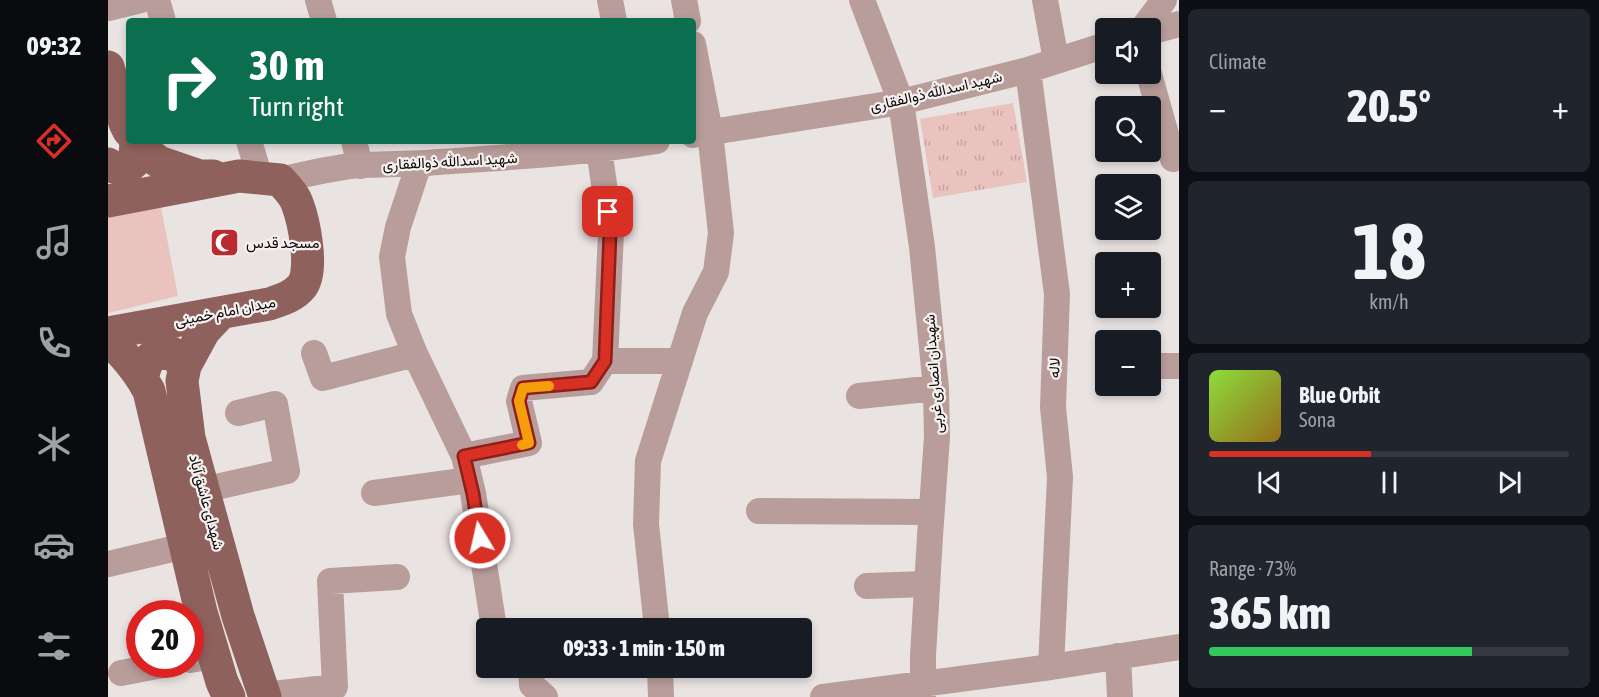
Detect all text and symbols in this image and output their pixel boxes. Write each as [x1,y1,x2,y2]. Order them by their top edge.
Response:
map controls [1095,18,1161,396]
button: sound [1095,18,1161,84]
text: 09:32 [26,30,82,61]
text: 30 m [249,41,324,89]
icon: right [150,42,228,120]
text: Climate [1209,50,1266,73]
street label: شهید اسدالله ذوالفقاری [868,67,1004,116]
text: 20.5° [1347,80,1431,132]
text: − [1209,88,1226,126]
text: + [1552,88,1569,126]
text: Turn right [249,91,344,122]
button: search [1095,96,1161,162]
icon: directions [33,120,75,162]
street label: شهید اسدالله ذوالفقاری [382,149,518,175]
button: layers [1095,174,1161,240]
pin [582,186,633,237]
icon: arrive [591,195,624,228]
text: 18 [1352,206,1426,296]
icon: music [33,221,75,263]
mosque icon: مسجد قدس [209,226,241,258]
place label: مسجد قدس [246,234,319,253]
button: + [1095,252,1161,318]
text: km/h [1369,290,1409,313]
street label: میدان امام خمینی [173,293,277,331]
street label: شهیدان انصاری غربی [920,313,948,434]
icon: phone [33,322,75,364]
button: − [1095,330,1161,396]
street label: لاله [1045,357,1063,379]
text: Blue Orbit [1299,382,1380,408]
text: Sona [1299,408,1336,431]
icon: climate [33,423,75,465]
street label: شهدای عاشق آباد [184,452,228,552]
icon: previous [1253,466,1286,499]
icon: pause [1373,466,1406,499]
icon: next [1493,466,1526,499]
position arrow [448,506,512,570]
icon: car [33,524,75,566]
text: Range · 73% [1209,557,1296,580]
text: 365 km [1209,587,1331,639]
speed limit sign: 20 [126,600,204,678]
icon: filters [33,625,75,667]
text: 09:33 · 1 min · 150 m [563,635,725,661]

